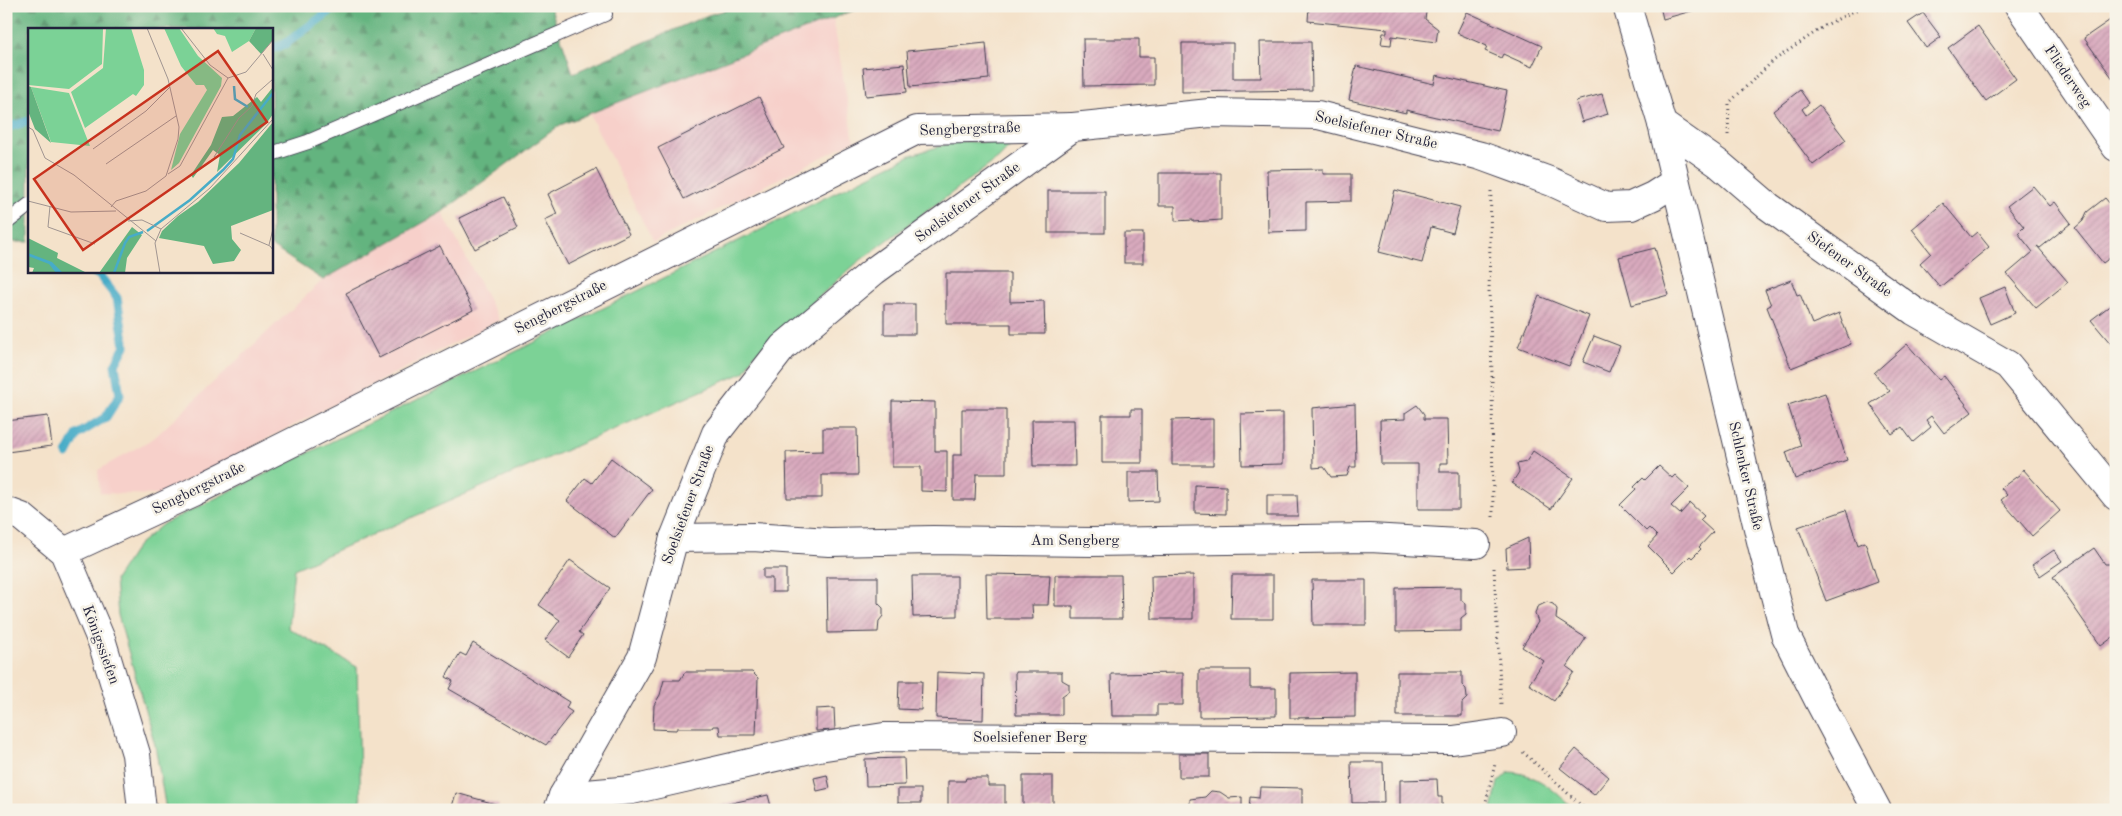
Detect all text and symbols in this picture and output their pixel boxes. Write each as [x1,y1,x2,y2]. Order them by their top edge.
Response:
inset map [28,28,272,272]
street label: Fliederweg [2041,43,2093,111]
street label: Soelsiefener Straße [1313,110,1439,152]
street label: Sengbergstraße [919,121,1021,139]
street label: Soelsiefener Straße [913,160,1023,246]
street label: Siefener Straße [1804,229,1894,301]
street label: Sengbergstraße [512,278,610,338]
street label: Schlenker Straße [1725,420,1765,532]
street label: Soelsiefener Straße [661,443,717,566]
street label: Sengbergstraße [150,460,248,518]
street label: Am Sengberg [1031,534,1119,549]
street label: Königssiefen [79,603,121,687]
street label: Soelsiefener Berg [973,731,1087,746]

